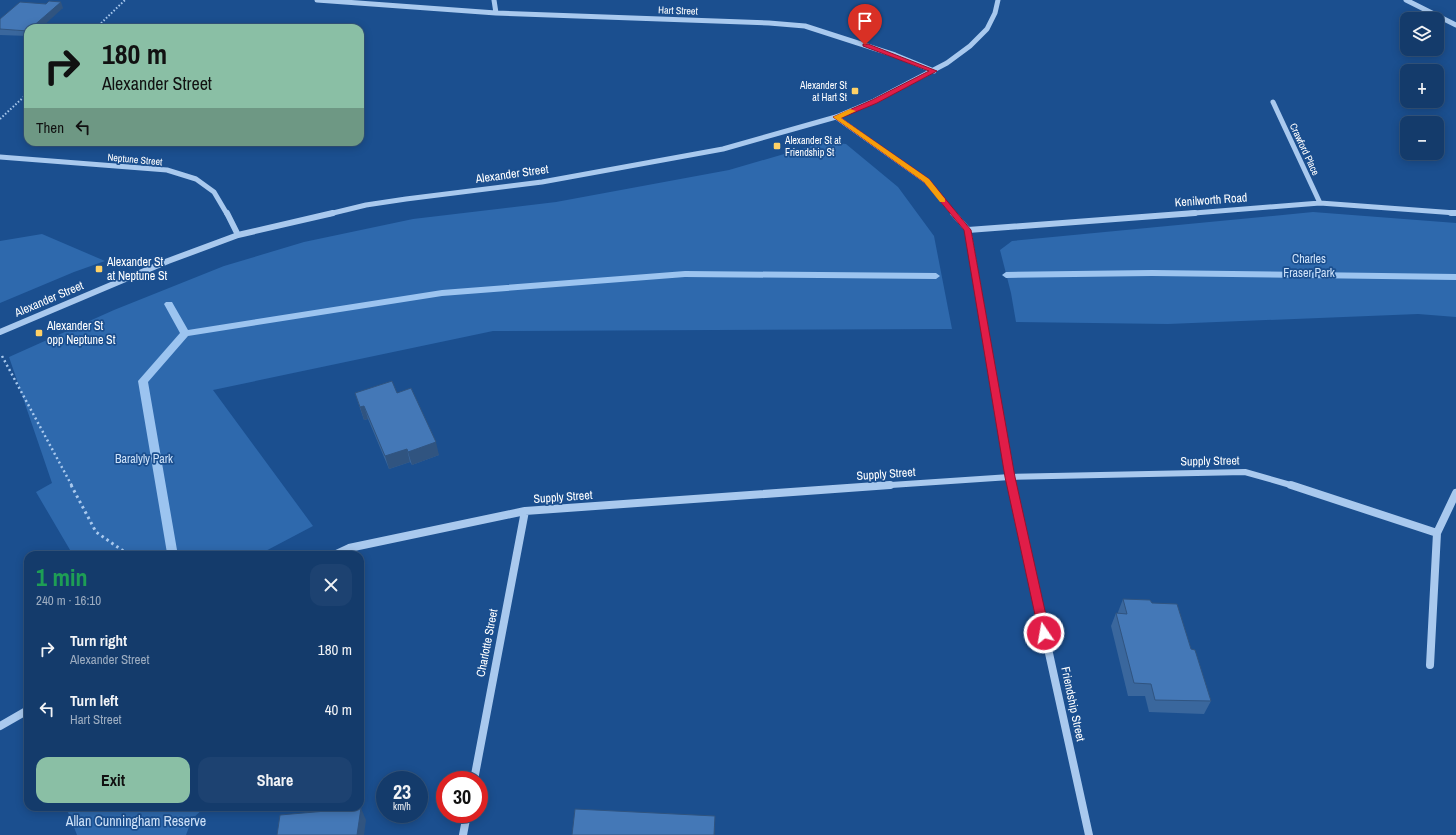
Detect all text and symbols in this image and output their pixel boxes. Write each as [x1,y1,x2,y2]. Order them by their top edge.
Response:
street label: Hart Street [658,3,699,18]
pin [848,4,882,45]
icon: arrive [854,10,876,32]
map controls [1400,12,1444,160]
button: layers [1400,12,1444,56]
text: 180 m [102,35,167,73]
icon: right [36,40,88,92]
button: + [1400,64,1444,108]
text: Alexander Street [102,71,212,96]
place label: Alexander St at Hart St [799,79,848,104]
marker: Alexander St at Hart St [850,86,860,96]
icon: left [72,116,94,138]
button: − [1400,116,1444,160]
text: Then [36,117,64,138]
street label: Crawford Place [1287,121,1322,178]
place label: Alexander St at Friendship St [784,134,842,159]
marker: Alexander St at Friendship St [772,141,782,151]
street label: Neptune Street [107,151,164,168]
street label: Alexander Street [474,161,550,187]
street label: Kenilworth Road [1174,189,1248,211]
park label: Charles Fraser Park [1283,251,1335,281]
place label: Alexander St at Neptune St [106,254,167,284]
marker: Alexander St at Neptune St [94,264,104,274]
street label: Alexander Street [11,277,86,321]
place label: Alexander St opp Neptune St [46,318,116,348]
marker: Alexander St opp Neptune St [34,328,44,338]
park label: Baralyly Park [115,451,173,467]
street label: Supply Street [1180,452,1240,470]
street label: Supply Street [856,464,916,484]
street label: Supply Street [533,487,593,507]
text: 1 min [36,561,87,593]
button: close [310,564,352,606]
text: 240 m · 16:10 [36,592,101,609]
street label: Charlotte Street [473,607,501,678]
position arrow [1023,612,1065,654]
text: Turn right [70,630,127,651]
icon: right [36,638,58,660]
text: 180 m [318,639,352,660]
text: Alexander Street [70,651,149,668]
street label: Friendship Street [1057,665,1089,743]
text: Turn left [70,690,118,711]
icon: left [36,698,58,720]
text: 40 m [325,699,352,720]
text: Hart Street [70,711,122,728]
button: Exit [36,757,190,803]
button: Share [198,757,352,803]
speed limit sign: 30 [436,771,488,823]
text: 23 [393,778,411,805]
text: km/h [393,800,411,813]
park label: Allan Cunningham Reserve [65,812,206,830]

